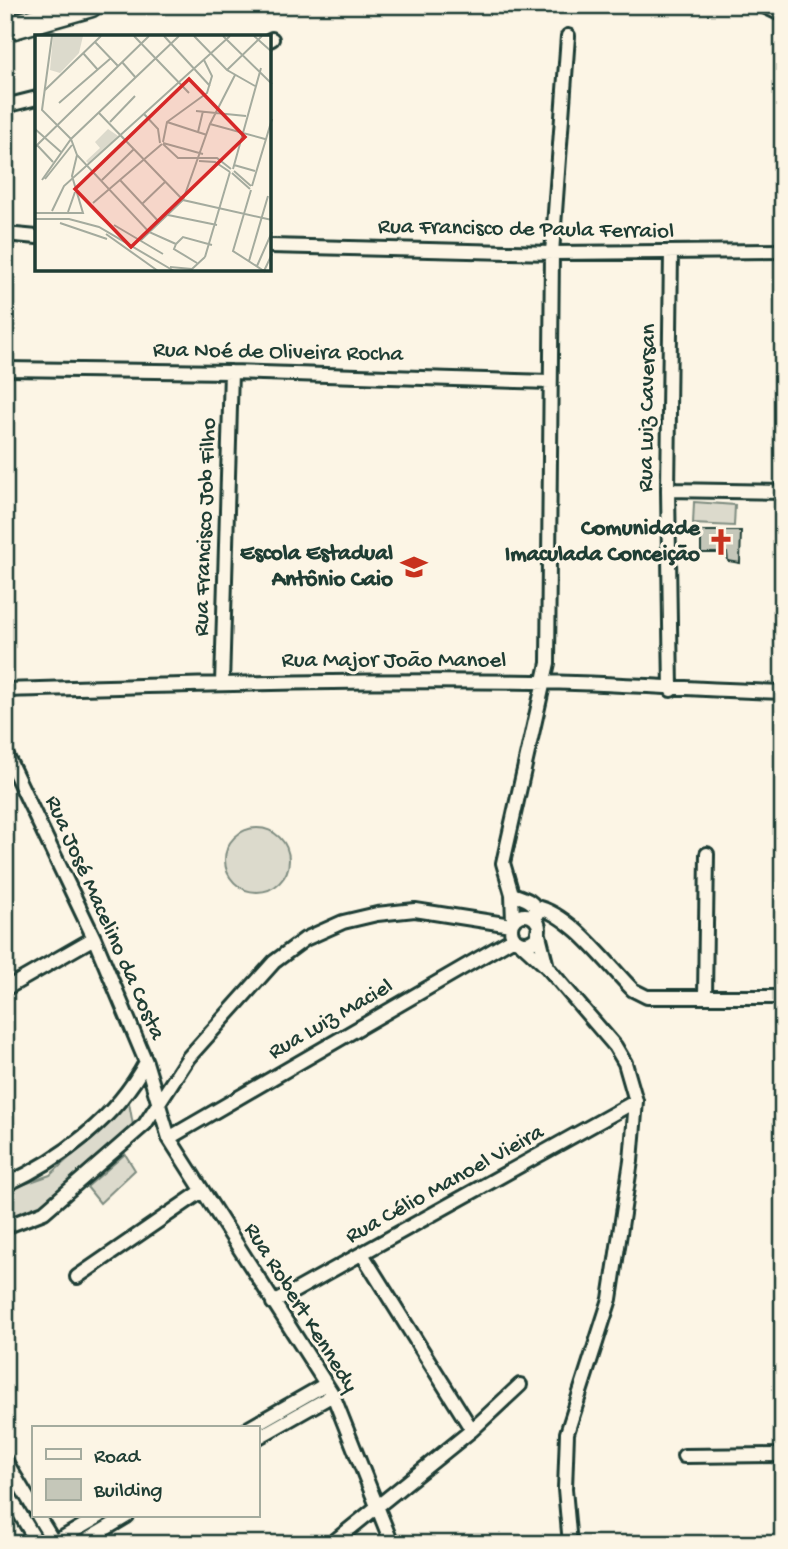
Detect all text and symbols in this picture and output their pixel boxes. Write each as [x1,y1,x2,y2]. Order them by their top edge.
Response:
inset map [35,35,271,271]
street label: Rua Francisco de Paula Ferraiol [378,214,674,246]
street label: Rua Luiz Caversan [633,324,663,492]
street label: Rua Noé de Oliveira Rocha [153,337,405,369]
street label: Rua Francisco Job Filho [189,417,223,637]
place label: Comunidade Imaculada Conceição [505,516,701,569]
church icon: Comunidade Imaculada Conceição [706,527,736,557]
place label: Escola Estadual Antônio Caio [240,541,393,594]
school or university icon: Escola Estadual Antônio Caio [399,552,429,582]
street label: Rua Major João Manoel [282,648,506,675]
street label: Rua José Macelino da Costa [38,792,171,1045]
street label: Rua Luiz Maciel [264,973,398,1067]
street label: Rua Célio Manoel Vieira [341,1119,550,1251]
street label: Rua Robert Kennedy [237,1218,363,1398]
legend [32,1426,259,1518]
text: Road [94,1446,142,1471]
text: Building [93,1480,163,1505]

